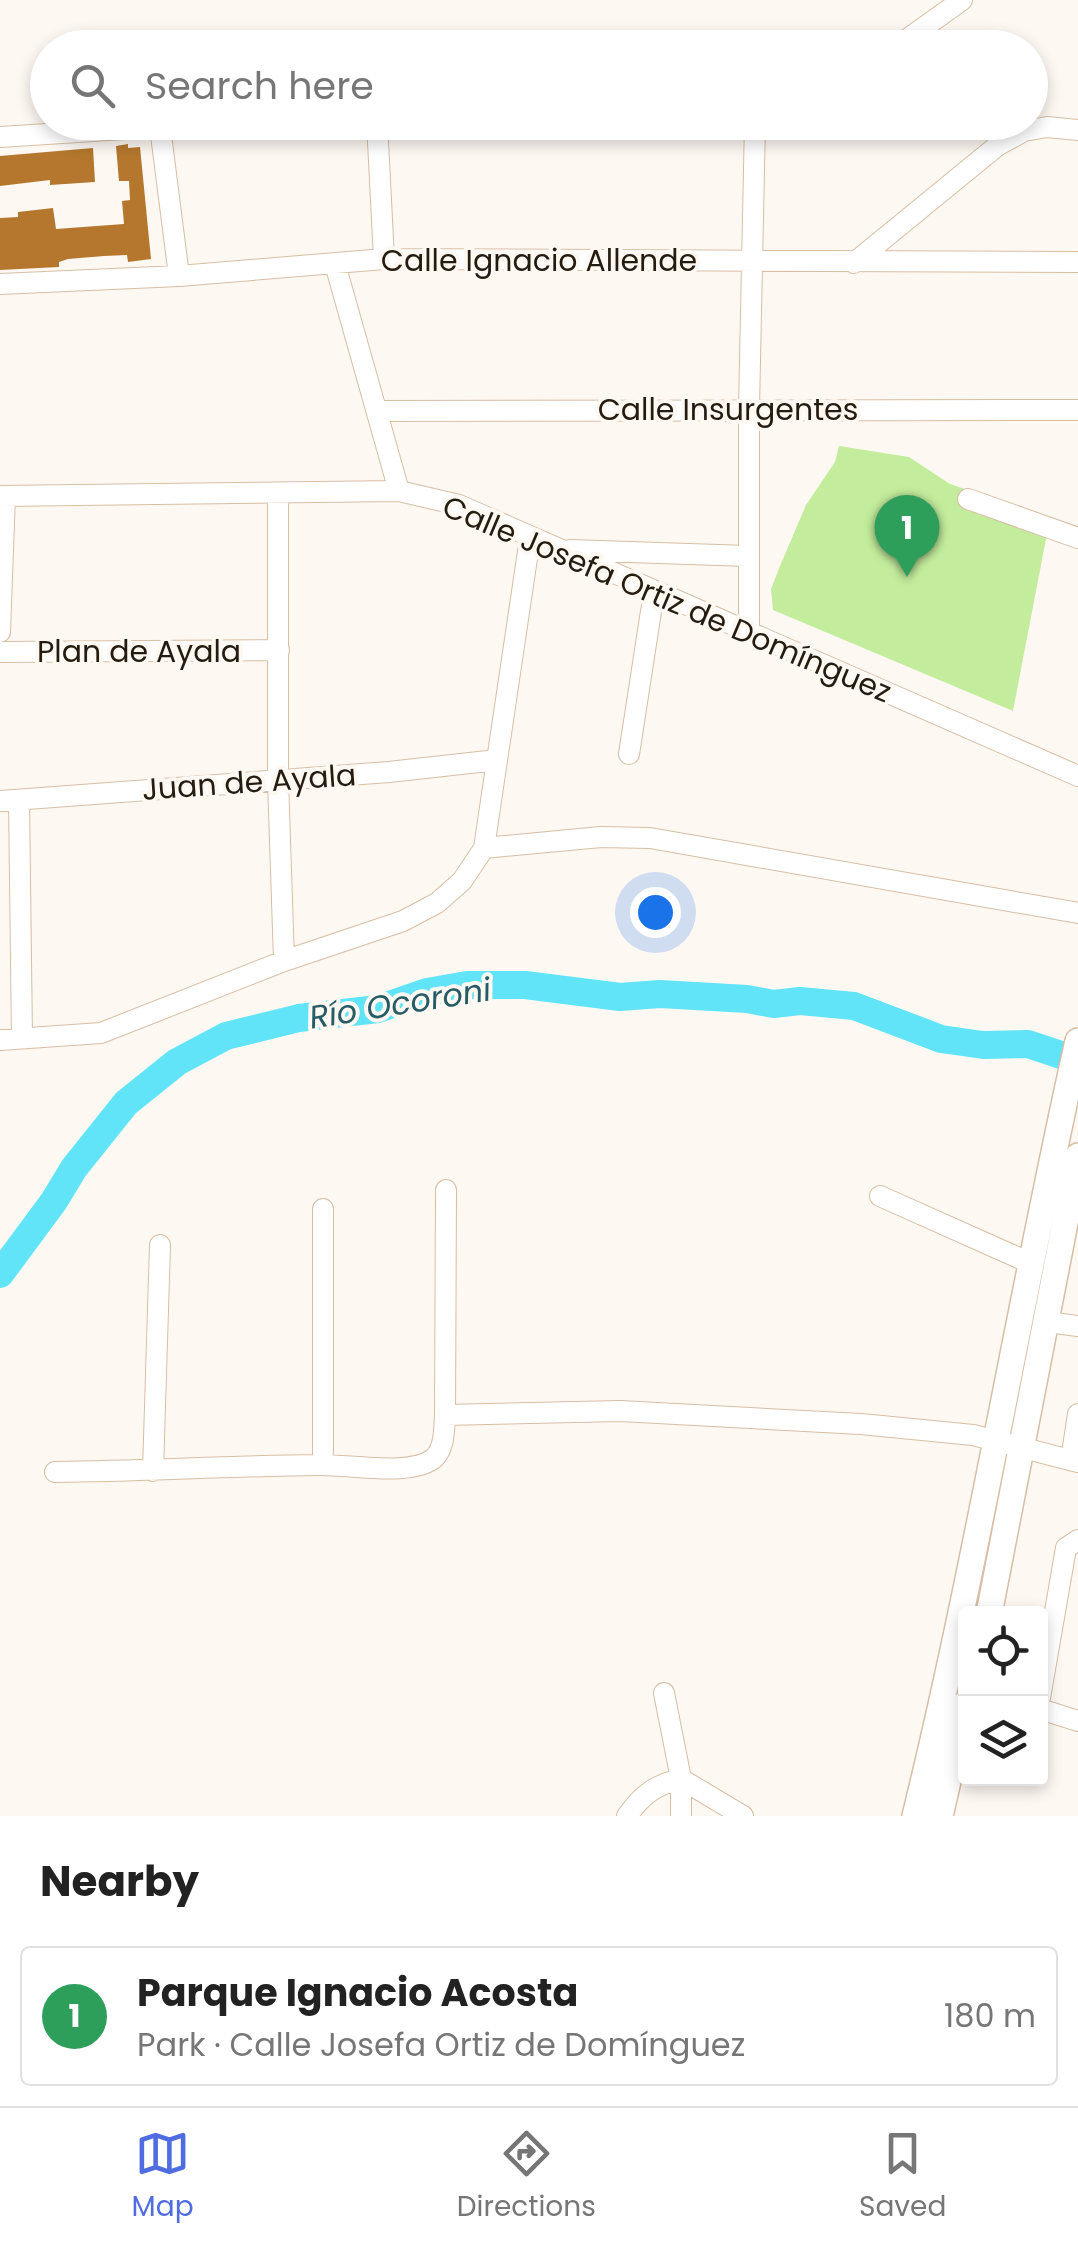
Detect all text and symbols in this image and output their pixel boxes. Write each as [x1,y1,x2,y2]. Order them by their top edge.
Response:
search box [30,30,1048,140]
icon: search [65,58,120,113]
text: Search here [145,59,374,112]
street label: Calle Ignacio Allende [381,239,697,282]
street label: Calle Insurgentes [598,388,858,431]
street label: Calle Josefa Ortiz de Domínguez [436,485,898,713]
pin: 1 [874,494,940,577]
street label: Plan de Ayala [37,630,241,673]
street label: Juan de Ayala [140,753,358,811]
your location [630,887,681,938]
water label: Río Ocoroni [306,966,495,1040]
map controls [958,1606,1048,1786]
button: locate [958,1606,1048,1696]
button: layers [958,1696,1048,1786]
text: Nearby [40,1852,199,1911]
text: Parque Ignacio Acosta [137,1966,578,2019]
text: 1 [68,1993,81,2038]
text: 180 m [944,1993,1036,2038]
text: Park · Calle Josefa Ortiz de Domínguez [137,2022,745,2067]
tab: Map [132,2126,194,2228]
tab: Directions [457,2126,596,2228]
tab: Saved [859,2126,946,2228]

